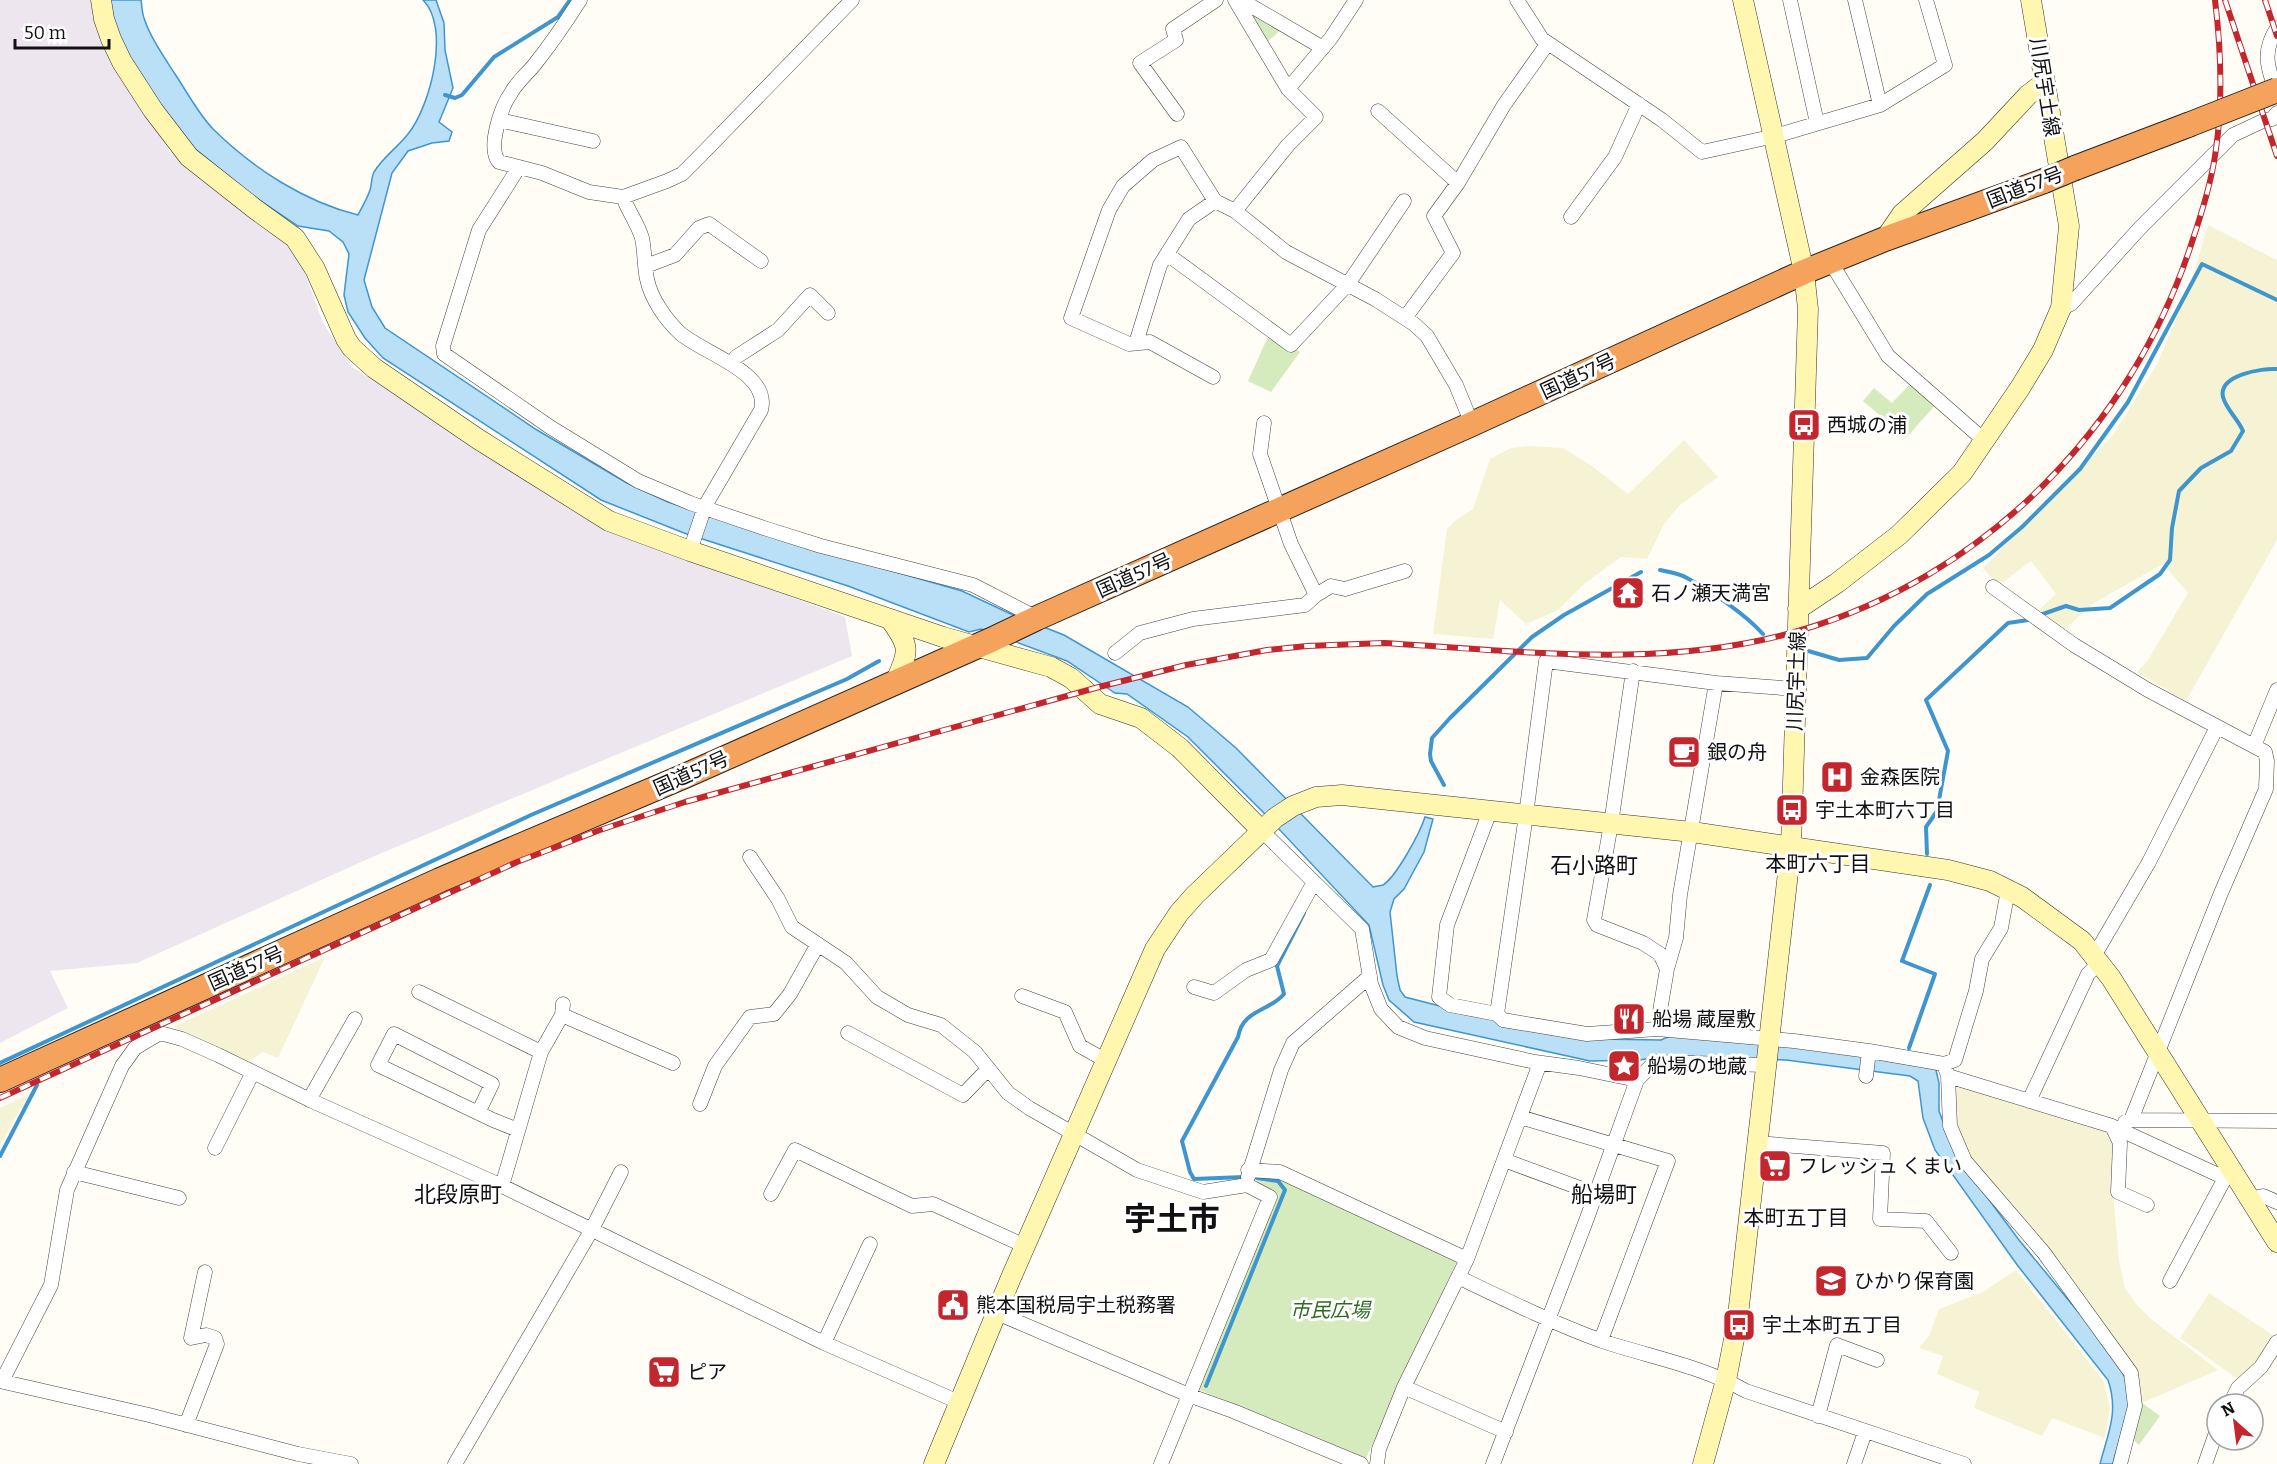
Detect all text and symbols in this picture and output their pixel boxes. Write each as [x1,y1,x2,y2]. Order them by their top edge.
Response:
scale bar [15,12,110,50]
text: 50 m [24,22,66,44]
street label: 川尻宇土線 [2025,36,2065,138]
street label: 国道57号 [1983,161,2067,213]
street label: 国道57号 [1537,348,1619,404]
bus stop icon: 西城の浦 [1786,407,1822,443]
place label: 西城の浦 [1827,413,1907,437]
street label: 国道57号 [1092,548,1176,602]
temple icon: 石ノ瀬天満宮 [1610,575,1646,611]
place label: 石ノ瀬天満宮 [1651,581,1771,605]
street label: 川尻宇土線 [1782,631,1810,731]
cafe icon: 銀の舟 [1666,734,1702,770]
place label: 銀の舟 [1707,740,1767,764]
street label: 国道57号 [649,746,733,800]
hospital icon: 金森医院 [1819,759,1855,795]
place label: 金森医院 [1860,765,1940,789]
bus stop icon: 宇土本町六丁目 [1774,792,1810,828]
place label: 宇土本町六丁目 [1815,798,1955,822]
district label: 本町六丁目 [1766,851,1871,877]
district label: 石小路町 [1550,852,1638,879]
street label: 国道57号 [204,941,288,995]
restaurant icon: 船場 蔵屋敷 [1611,1001,1647,1037]
place label: 船場 蔵屋敷 [1652,1007,1756,1031]
place icon: 船場の地蔵 [1606,1048,1642,1084]
place label: 船場の地蔵 [1647,1054,1747,1078]
supermarket icon: フレッシュ くまい [1757,1148,1793,1184]
place label: フレッシュ くまい [1798,1154,1962,1178]
district label: 北段原町 [414,1181,502,1208]
district label: 船場町 [1571,1181,1637,1208]
district label: 宇土市 [1124,1200,1220,1238]
district label: 本町五丁目 [1744,1205,1849,1231]
school or university icon: ひかり保育園 [1813,1263,1849,1299]
place label: ひかり保育園 [1854,1269,1974,1293]
public building icon: 熊本国税局宇土税務署 [935,1287,971,1323]
place label: 熊本国税局宇土税務署 [976,1293,1176,1317]
park label: 市民広場 [1290,1298,1372,1322]
bus stop icon: 宇土本町五丁目 [1721,1307,1757,1343]
place label: 宇土本町五丁目 [1762,1313,1902,1337]
supermarket icon: ピア [646,1354,682,1390]
place label: ピア [687,1360,727,1384]
north arrow [2205,1392,2265,1452]
text: N [2218,1398,2238,1420]

